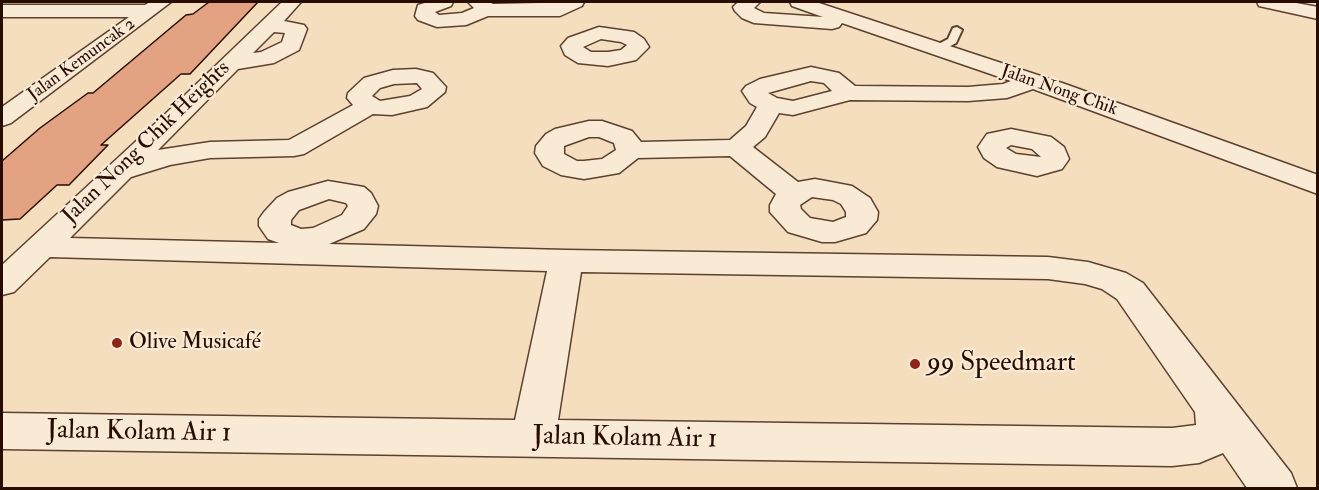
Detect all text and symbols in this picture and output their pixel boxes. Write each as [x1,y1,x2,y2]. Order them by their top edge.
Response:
street label: Jalan Kemuncak 2 [24,14,140,106]
street label: Jalan Nong Chik Heights [58,56,236,230]
street label: Jalan Nong Chik [998,61,1120,121]
place label: Olive Musicafé [129,330,261,356]
marker: Olive Musicafé [110,336,124,350]
place label: 99 Speedmart [927,348,1076,380]
marker: 99 Speedmart [908,357,922,371]
street label: Jalan Kolam Air 1 [46,415,232,451]
street label: Jalan Kolam Air 1 [532,421,718,457]

